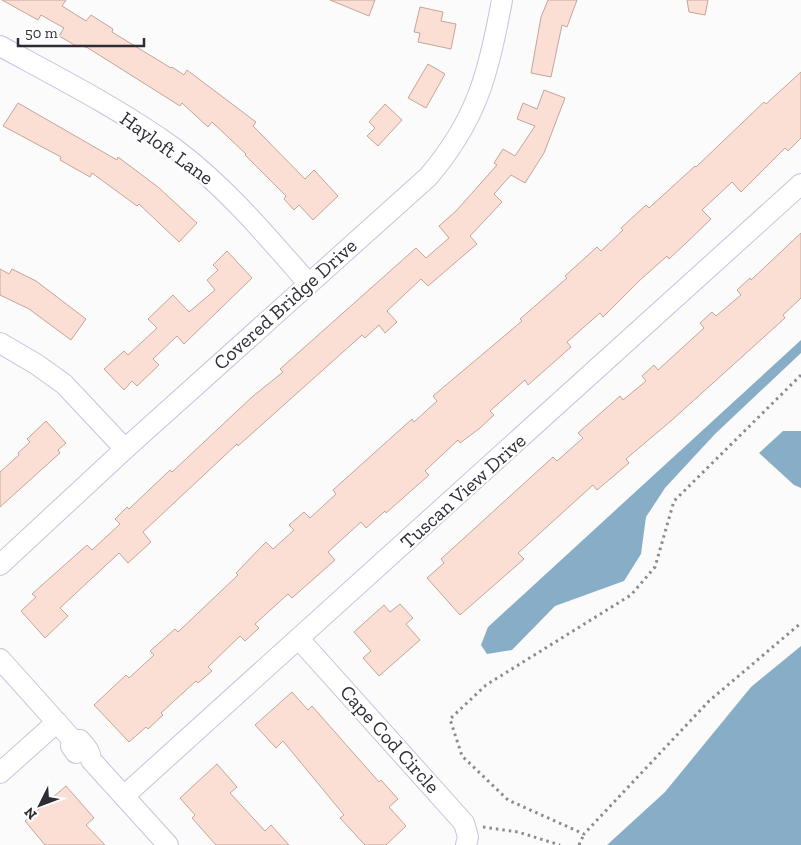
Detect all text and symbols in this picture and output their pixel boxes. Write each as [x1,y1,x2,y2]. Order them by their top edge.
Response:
scale bar [18,15,144,47]
text: 50 m [25,24,58,42]
street label: Hayloft Lane [116,106,218,190]
street label: Covered Bridge Drive [208,233,362,375]
street label: Tuscan View Drive [395,428,531,554]
street label: Cape Cod Circle [335,680,445,798]
north arrow [15,780,65,830]
text: N [21,803,41,823]

